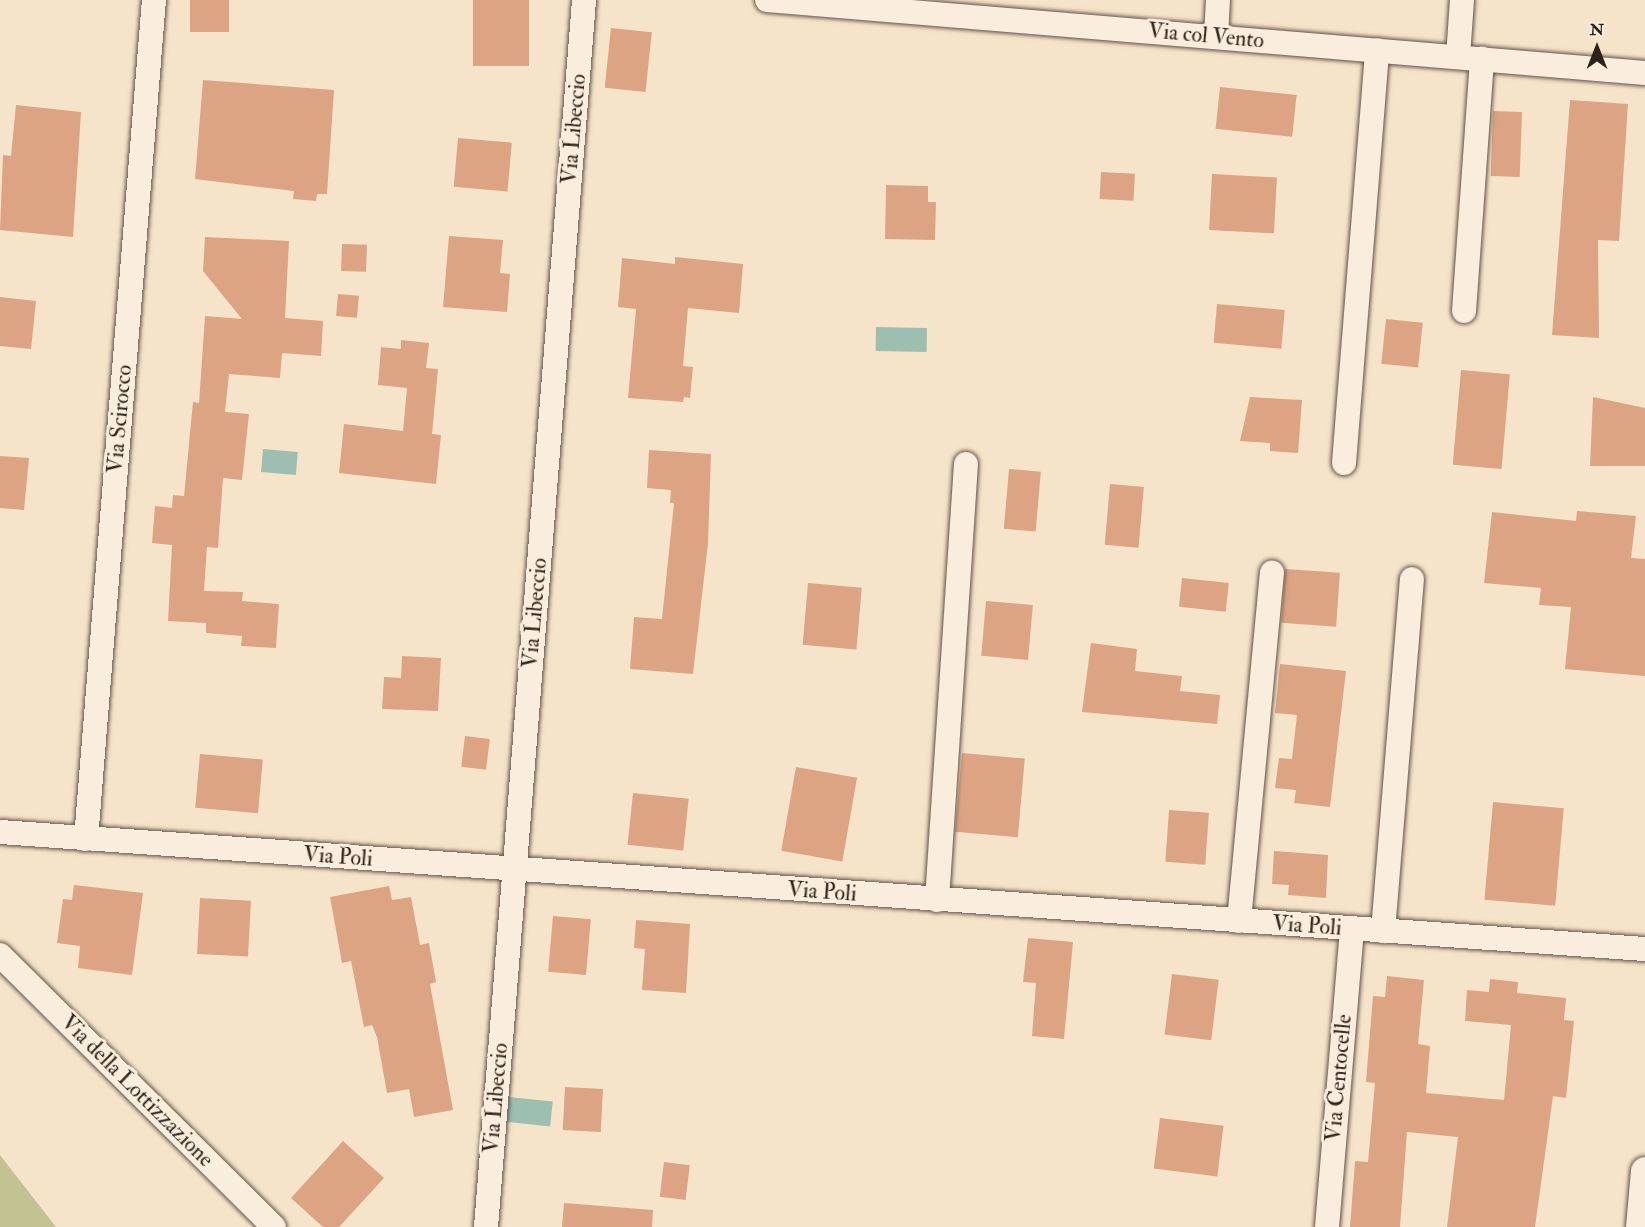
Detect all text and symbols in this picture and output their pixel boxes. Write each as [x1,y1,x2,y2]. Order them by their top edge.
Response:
street label: Via col Vento [1147,18,1265,54]
north arrow [1567,18,1627,78]
text: N [1590,20,1604,40]
street label: Via Libeccio [556,73,592,185]
street label: Via Scirocco [102,364,138,474]
street label: Via Libeccio [517,557,553,669]
street label: Via Poli [303,841,373,873]
street label: Via Poli [787,876,857,908]
street label: Via Poli [1272,910,1342,942]
street label: Via della Lottizzazione [55,1009,219,1173]
street label: Via Centocelle [1320,1013,1358,1143]
street label: Via Libeccio [478,1042,514,1154]

